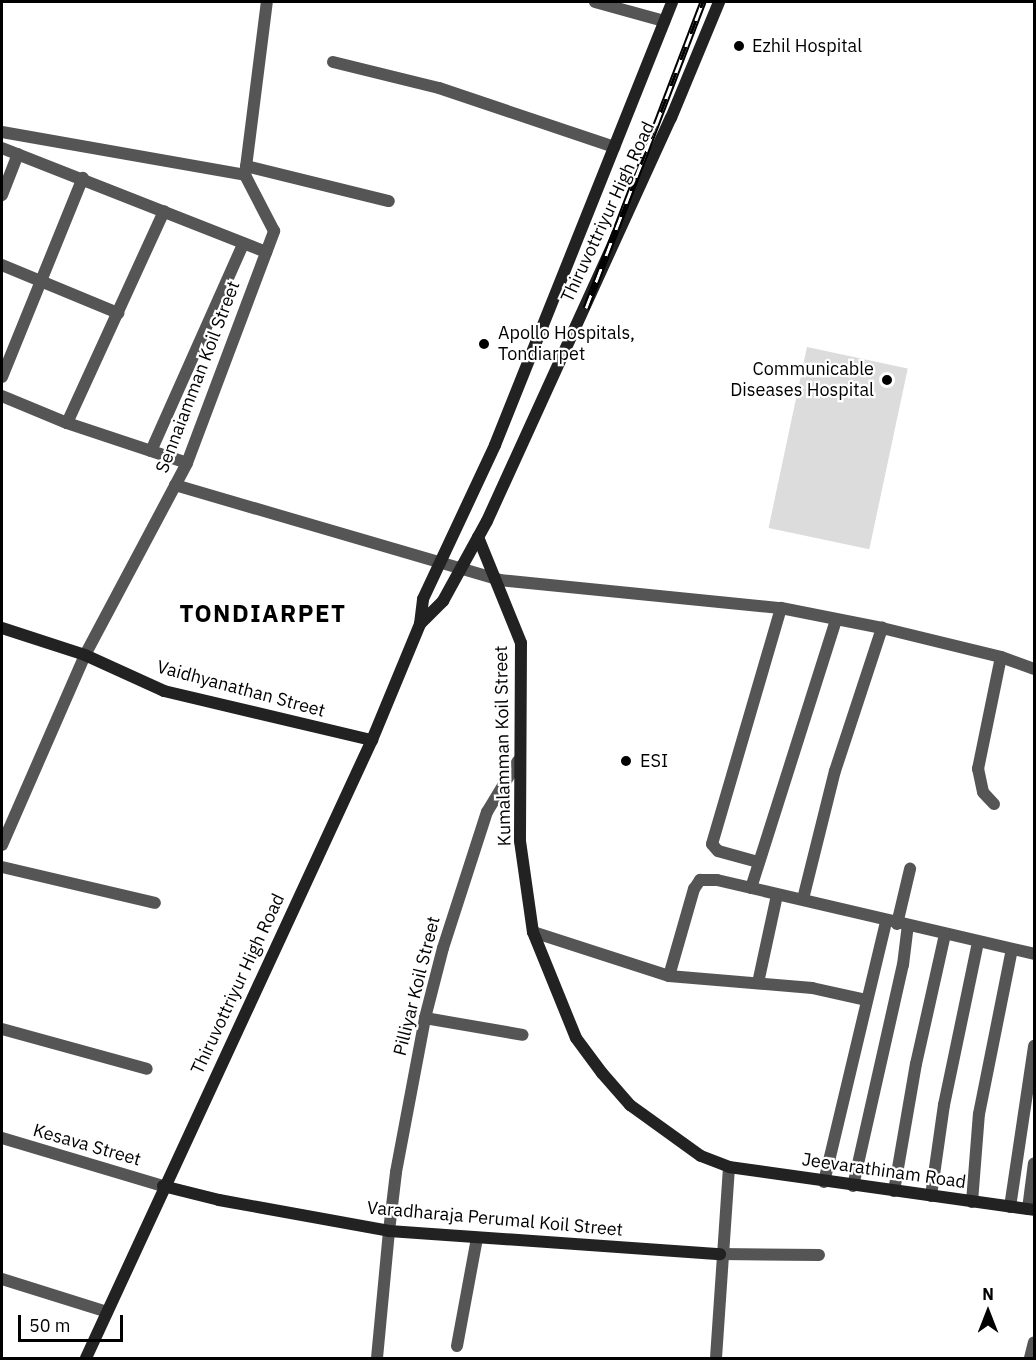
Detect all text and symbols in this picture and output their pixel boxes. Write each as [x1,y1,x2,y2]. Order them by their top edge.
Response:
place label: Ezhil Hospital [752,35,862,57]
marker: Ezhil Hospital [730,37,748,55]
street label: Thiruvottriyur High Road [557,118,659,306]
street label: Sennaiamman Koil Street [151,278,245,476]
place label: Apollo Hospitals, Tondiarpet [498,323,635,366]
marker: Apollo Hospitals, Tondiarpet [475,335,493,353]
place label: Communicable Diseases Hospital [730,359,874,401]
marker: Communicable Diseases Hospital [878,371,896,389]
district label: TONDIARPET [180,600,346,628]
street label: Kumalamman Koil Street [490,645,516,847]
street label: Vaidhyanathan Street [155,656,327,722]
place label: ESI [640,750,668,772]
marker: ESI [617,752,635,770]
street label: Thiruvottriyur High Road [187,890,289,1078]
street label: Pilliyar Koil Street [389,914,445,1058]
street label: Kesava Street [31,1119,143,1171]
street label: Jeevarathinam Road [801,1149,967,1193]
street label: Varadharaja Perumal Koil Street [366,1197,624,1241]
north arrow [958,1282,1018,1342]
text: N [982,1284,994,1304]
scale bar [21,1303,126,1341]
text: 50 m [29,1314,71,1337]

